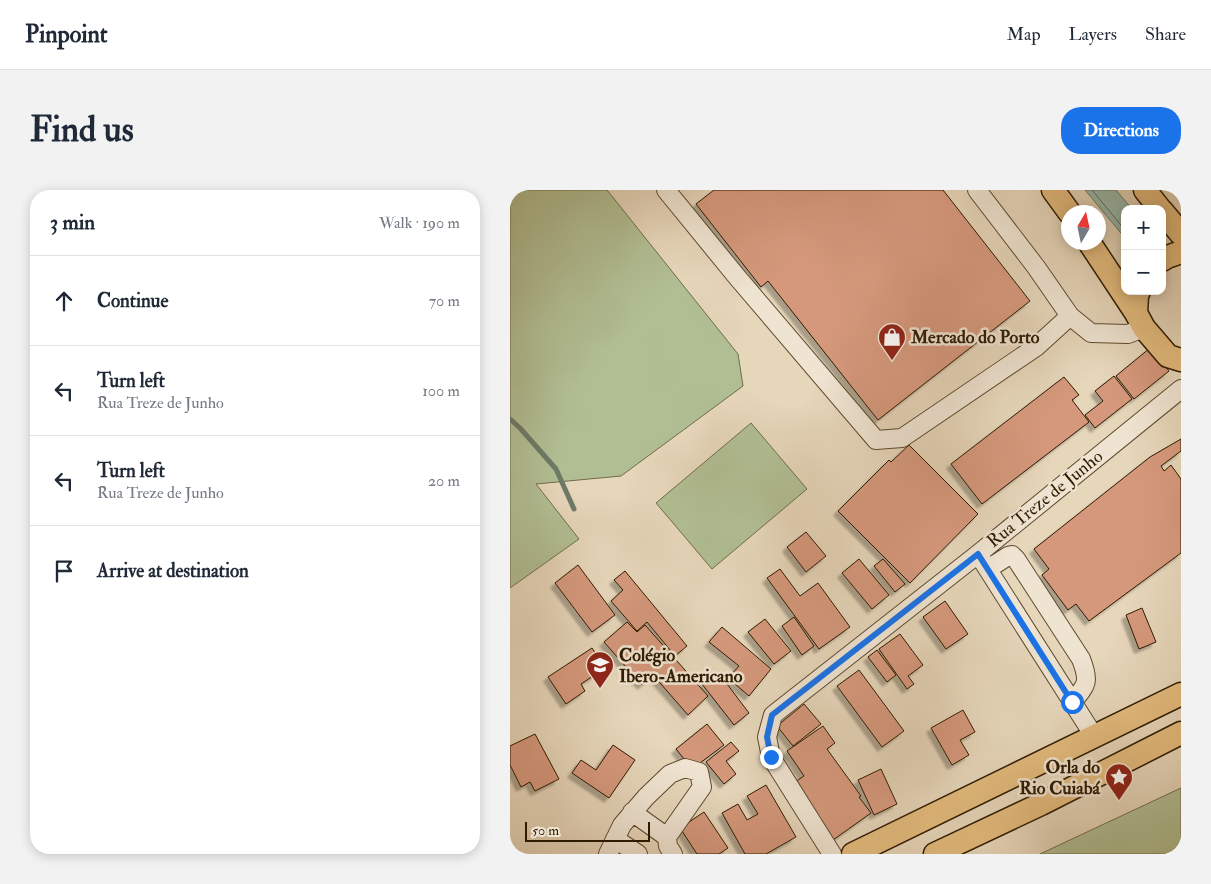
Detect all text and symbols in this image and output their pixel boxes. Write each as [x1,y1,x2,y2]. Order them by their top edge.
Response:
text: Pinpoint [25,19,108,50]
text: Map [1007,23,1041,46]
text: Layers [1069,23,1117,46]
text: Share [1145,23,1186,46]
button: Directions [1061,107,1181,154]
text: Find us [30,108,134,152]
north arrow [1061,205,1106,250]
map controls [1121,205,1166,295]
button: + [1121,205,1166,250]
text: 3 min [50,209,95,236]
text: Walk · 190 m [379,213,460,233]
button: − [1121,250,1166,295]
icon: ahead [50,287,78,315]
text: Continue [97,289,168,313]
text: 70 m [429,291,460,311]
shop icon: Mercado do Porto [877,322,907,361]
place label: Mercado do Porto [910,326,1040,349]
text: Turn left [97,369,165,393]
icon: left [50,377,78,405]
text: 100 m [422,381,460,401]
text: Rua Treze de Junho [97,393,224,413]
street label: Rua Treze de Junho [982,445,1108,553]
text: Turn left [97,459,165,483]
icon: left [50,467,78,495]
text: 20 m [428,471,460,491]
text: Rua Treze de Junho [97,483,224,503]
icon: arrive [50,557,78,585]
text: Arrive at destination [97,559,249,583]
place label: Colégio Ibero-Americano [619,644,743,688]
school or university icon: Colégio Ibero-Americano [585,650,615,689]
route start [1061,691,1084,714]
route end [760,746,783,769]
place label: Orla do Rio Cuiabá [1019,756,1101,800]
place icon: Orla do Rio Cuiabá [1104,762,1134,801]
scale bar [525,819,650,842]
text: 50 m [532,822,559,839]

